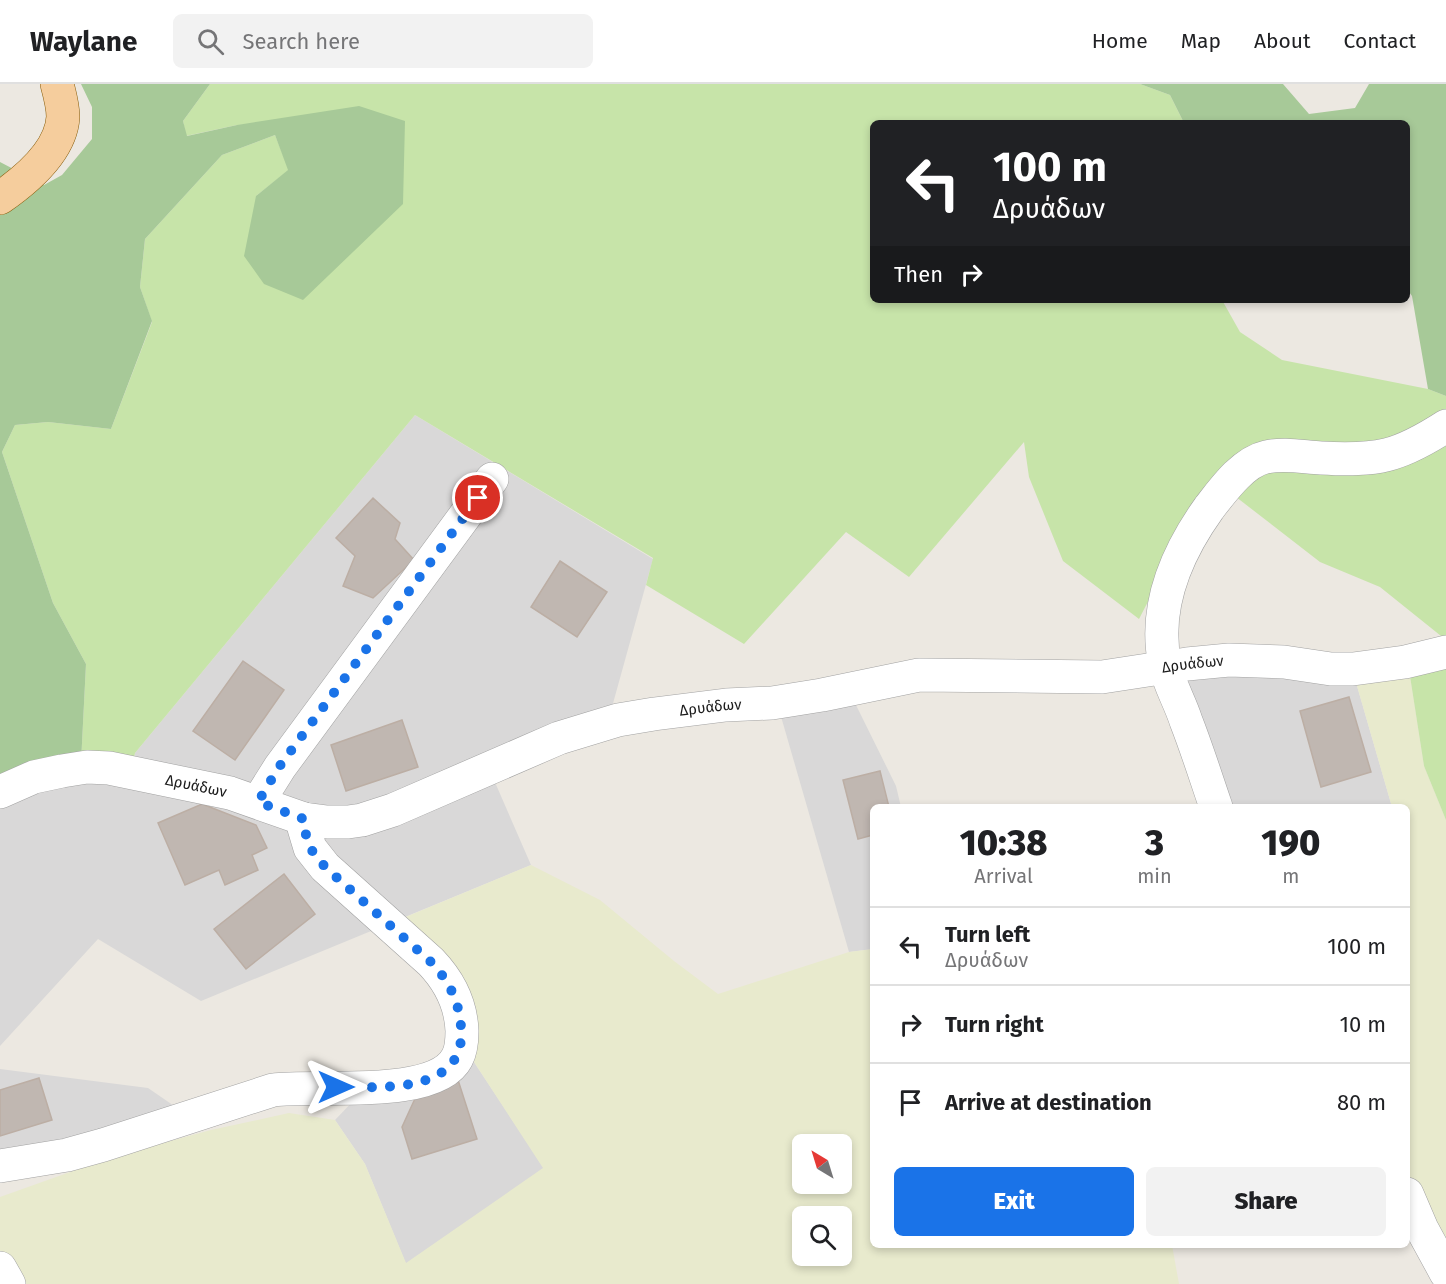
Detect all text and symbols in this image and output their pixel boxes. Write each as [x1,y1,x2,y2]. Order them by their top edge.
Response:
search box [173,14,593,68]
text: Waylane [30,25,137,58]
icon: search [194,25,227,58]
text: Search here [242,28,360,55]
text: Home [1092,28,1148,54]
text: Map [1181,28,1221,54]
text: About [1254,28,1311,54]
text: Contact [1344,28,1416,54]
text: 100 m [993,142,1107,192]
icon: left [894,144,972,222]
text: Δρυάδων [993,193,1105,225]
icon: right [955,258,988,291]
text: Then [894,261,943,288]
pin [452,472,503,523]
icon: arrive [461,481,494,514]
street label: Δρυάδων [1160,651,1225,677]
street label: Δρυάδων [678,695,743,720]
street label: Δρυάδων [164,771,229,801]
text: 10:38 [960,821,1048,865]
text: 3 [1145,821,1164,865]
text: 190 [1261,821,1320,865]
text: Arrival [974,864,1033,888]
text: min [1137,864,1172,888]
text: m [1282,864,1299,888]
text: Turn left [945,921,1030,948]
icon: left [894,930,927,963]
text: 100 m [1327,933,1386,960]
text: Δρυάδων [945,948,1028,972]
icon: right [894,1008,927,1041]
text: Turn right [945,1011,1044,1038]
text: 10 m [1340,1011,1386,1038]
position arrow [304,1055,368,1119]
icon: arrive [894,1086,927,1119]
text: Arrive at destination [945,1089,1152,1116]
text: 80 m [1337,1089,1386,1116]
north arrow [792,1134,852,1194]
map controls [792,1134,852,1266]
button: Exit [894,1167,1134,1236]
button: Share [1146,1167,1386,1236]
button: search [792,1206,852,1266]

